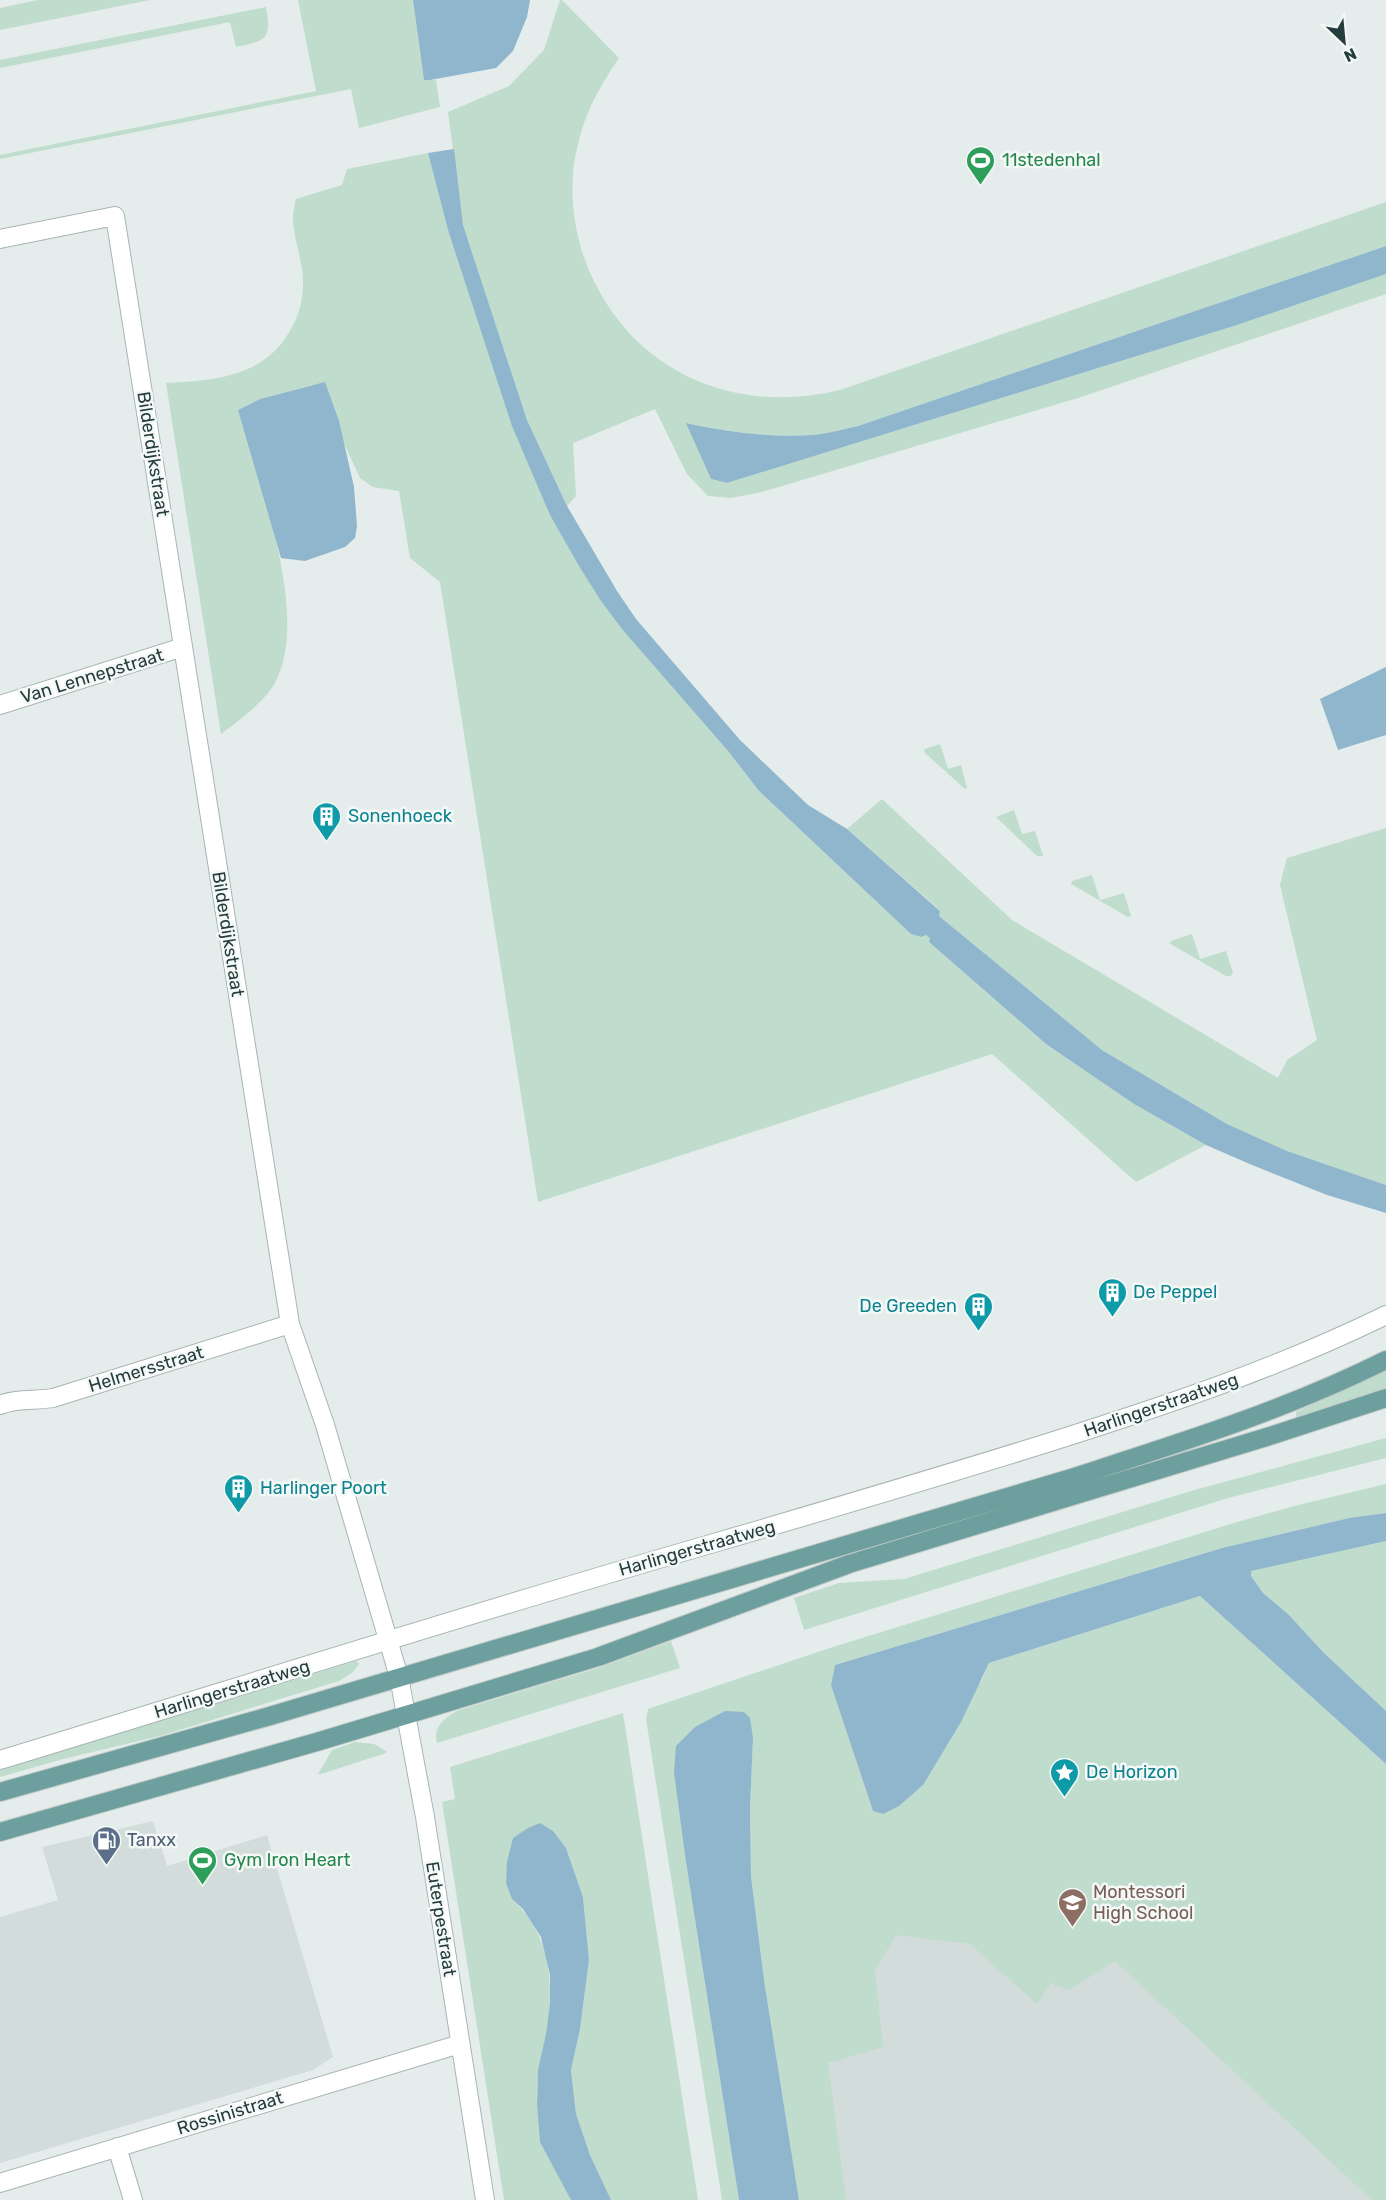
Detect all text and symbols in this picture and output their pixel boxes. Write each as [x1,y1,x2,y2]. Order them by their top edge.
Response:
north arrow [1314,12,1374,72]
text: N [1341,44,1360,66]
sports icon: 11stedenhal [965,144,997,186]
place label: 11stedenhal [1002,149,1101,171]
street label: Bilderdijkstraat [132,390,174,518]
street label: Van Lennepstraat [18,644,166,708]
building icon: Sonenhoeck [311,800,343,842]
place label: Sonenhoeck [348,805,453,827]
street label: Bilderdijkstraat [207,870,249,998]
building icon: De Peppel [1096,1276,1128,1318]
place label: De Peppel [1133,1281,1217,1303]
building icon: De Greeden [962,1290,994,1332]
place label: De Greeden [859,1295,957,1317]
street label: Helmersstraat [86,1341,206,1397]
street label: Harlingerstraatweg [1081,1368,1241,1442]
building icon: Harlinger Poort [223,1472,255,1514]
place label: Harlinger Poort [260,1477,387,1499]
street label: Harlingerstraatweg [616,1515,778,1581]
street label: Harlingerstraatweg [151,1655,313,1723]
place icon: De Horizon [1049,1756,1081,1798]
place label: De Horizon [1086,1761,1178,1783]
fuel station icon: Tanxx [90,1824,122,1866]
place label: Tanxx [127,1829,176,1851]
sports icon: Gym Iron Heart [187,1844,219,1886]
place label: Gym Iron Heart [224,1849,351,1871]
street label: Euterpestraat [421,1860,461,1978]
place label: Montessori High School [1093,1881,1193,1924]
school or university icon: Montessori High School [1056,1886,1088,1928]
street label: Rossinistraat [174,2086,286,2140]

